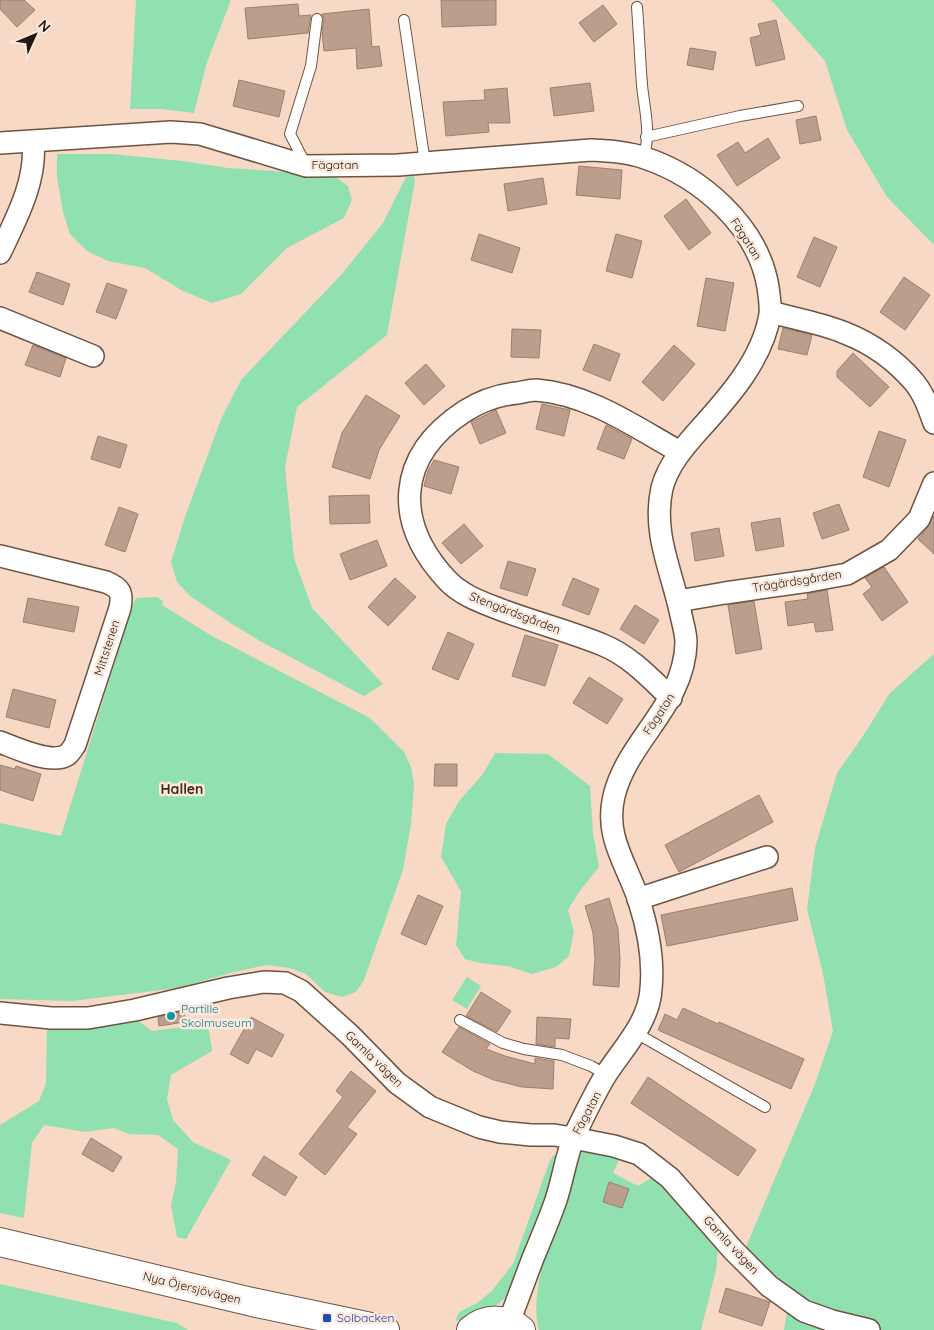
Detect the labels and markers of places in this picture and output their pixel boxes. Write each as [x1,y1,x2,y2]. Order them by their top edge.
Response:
place label: Partille Skolmuseum [181,1001,252,1030]
marker: Partille Skolmuseum [165,1010,177,1022]
place label: Solbacken [337,1310,394,1325]
marker: Solbacken [321,1312,333,1324]

